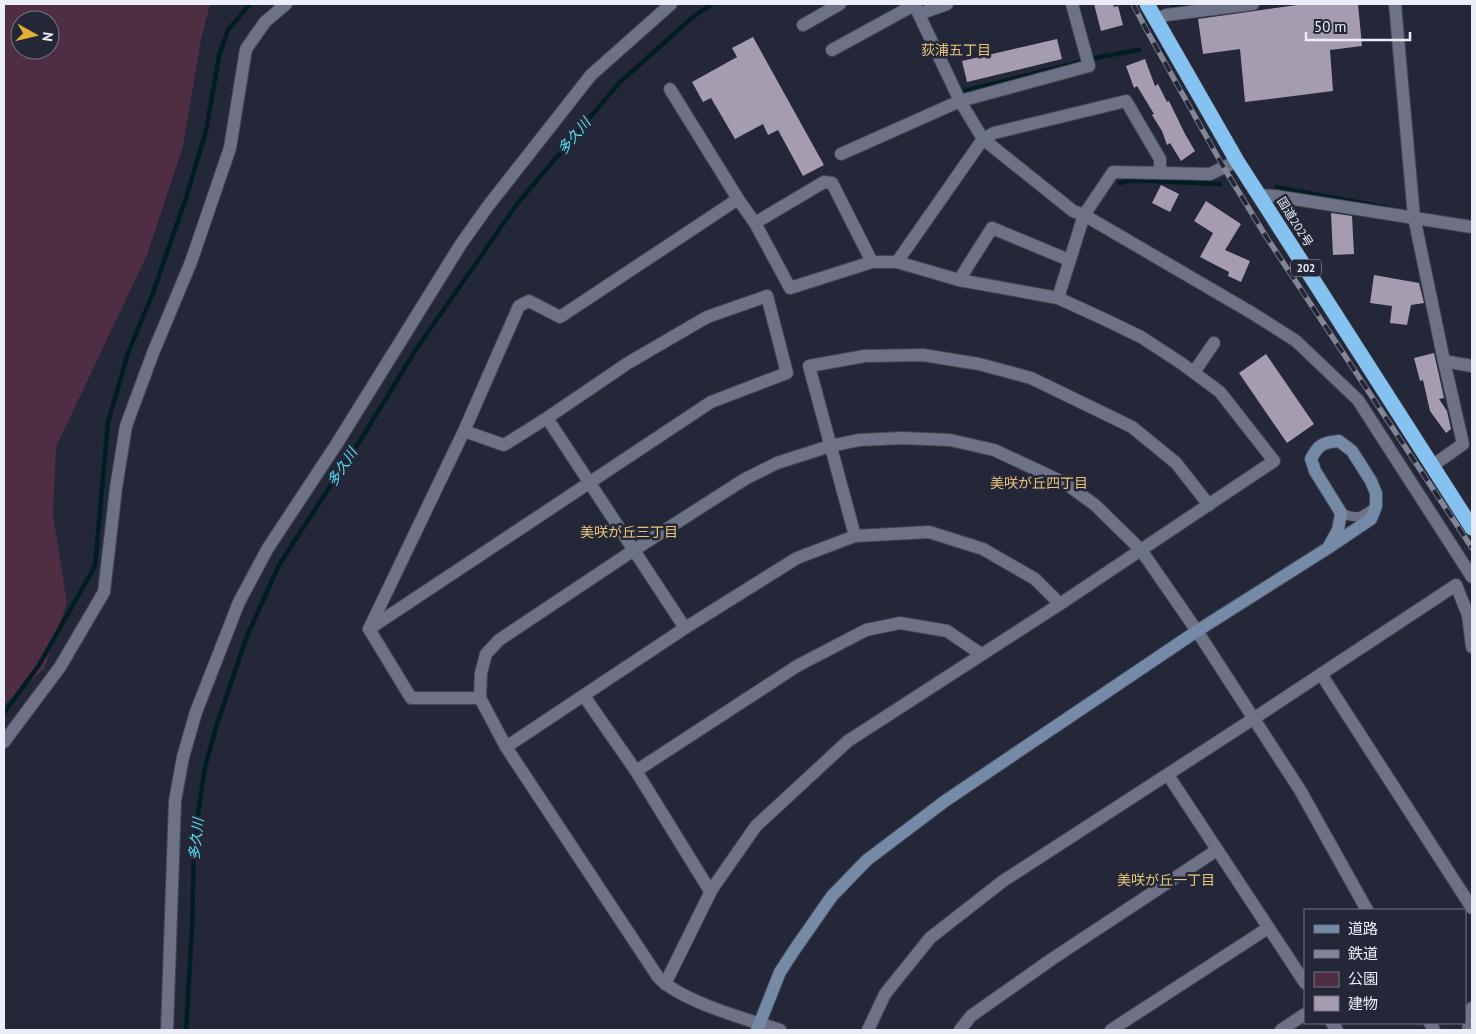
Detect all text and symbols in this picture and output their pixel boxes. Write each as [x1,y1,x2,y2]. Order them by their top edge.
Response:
north arrow [10,10,60,60]
scale bar [1306,10,1410,42]
text: 50 m [1314,17,1347,36]
text: N [38,31,57,43]
district label: 荻浦五丁目 [921,41,991,59]
water label: 多久川 [554,113,596,158]
street label: 国道202号 [1274,194,1317,249]
road number: 202 [1291,260,1321,276]
water label: 多久川 [323,443,362,490]
district label: 美咲が丘四丁目 [990,474,1088,492]
district label: 美咲が丘三丁目 [580,523,678,541]
water label: 多久川 [185,815,207,861]
district label: 美咲が丘一丁目 [1117,871,1215,889]
legend [1304,909,1466,1024]
text: 道路 [1348,919,1378,938]
text: 鉄道 [1348,944,1378,963]
text: 公園 [1348,969,1378,988]
text: 建物 [1348,994,1378,1013]

